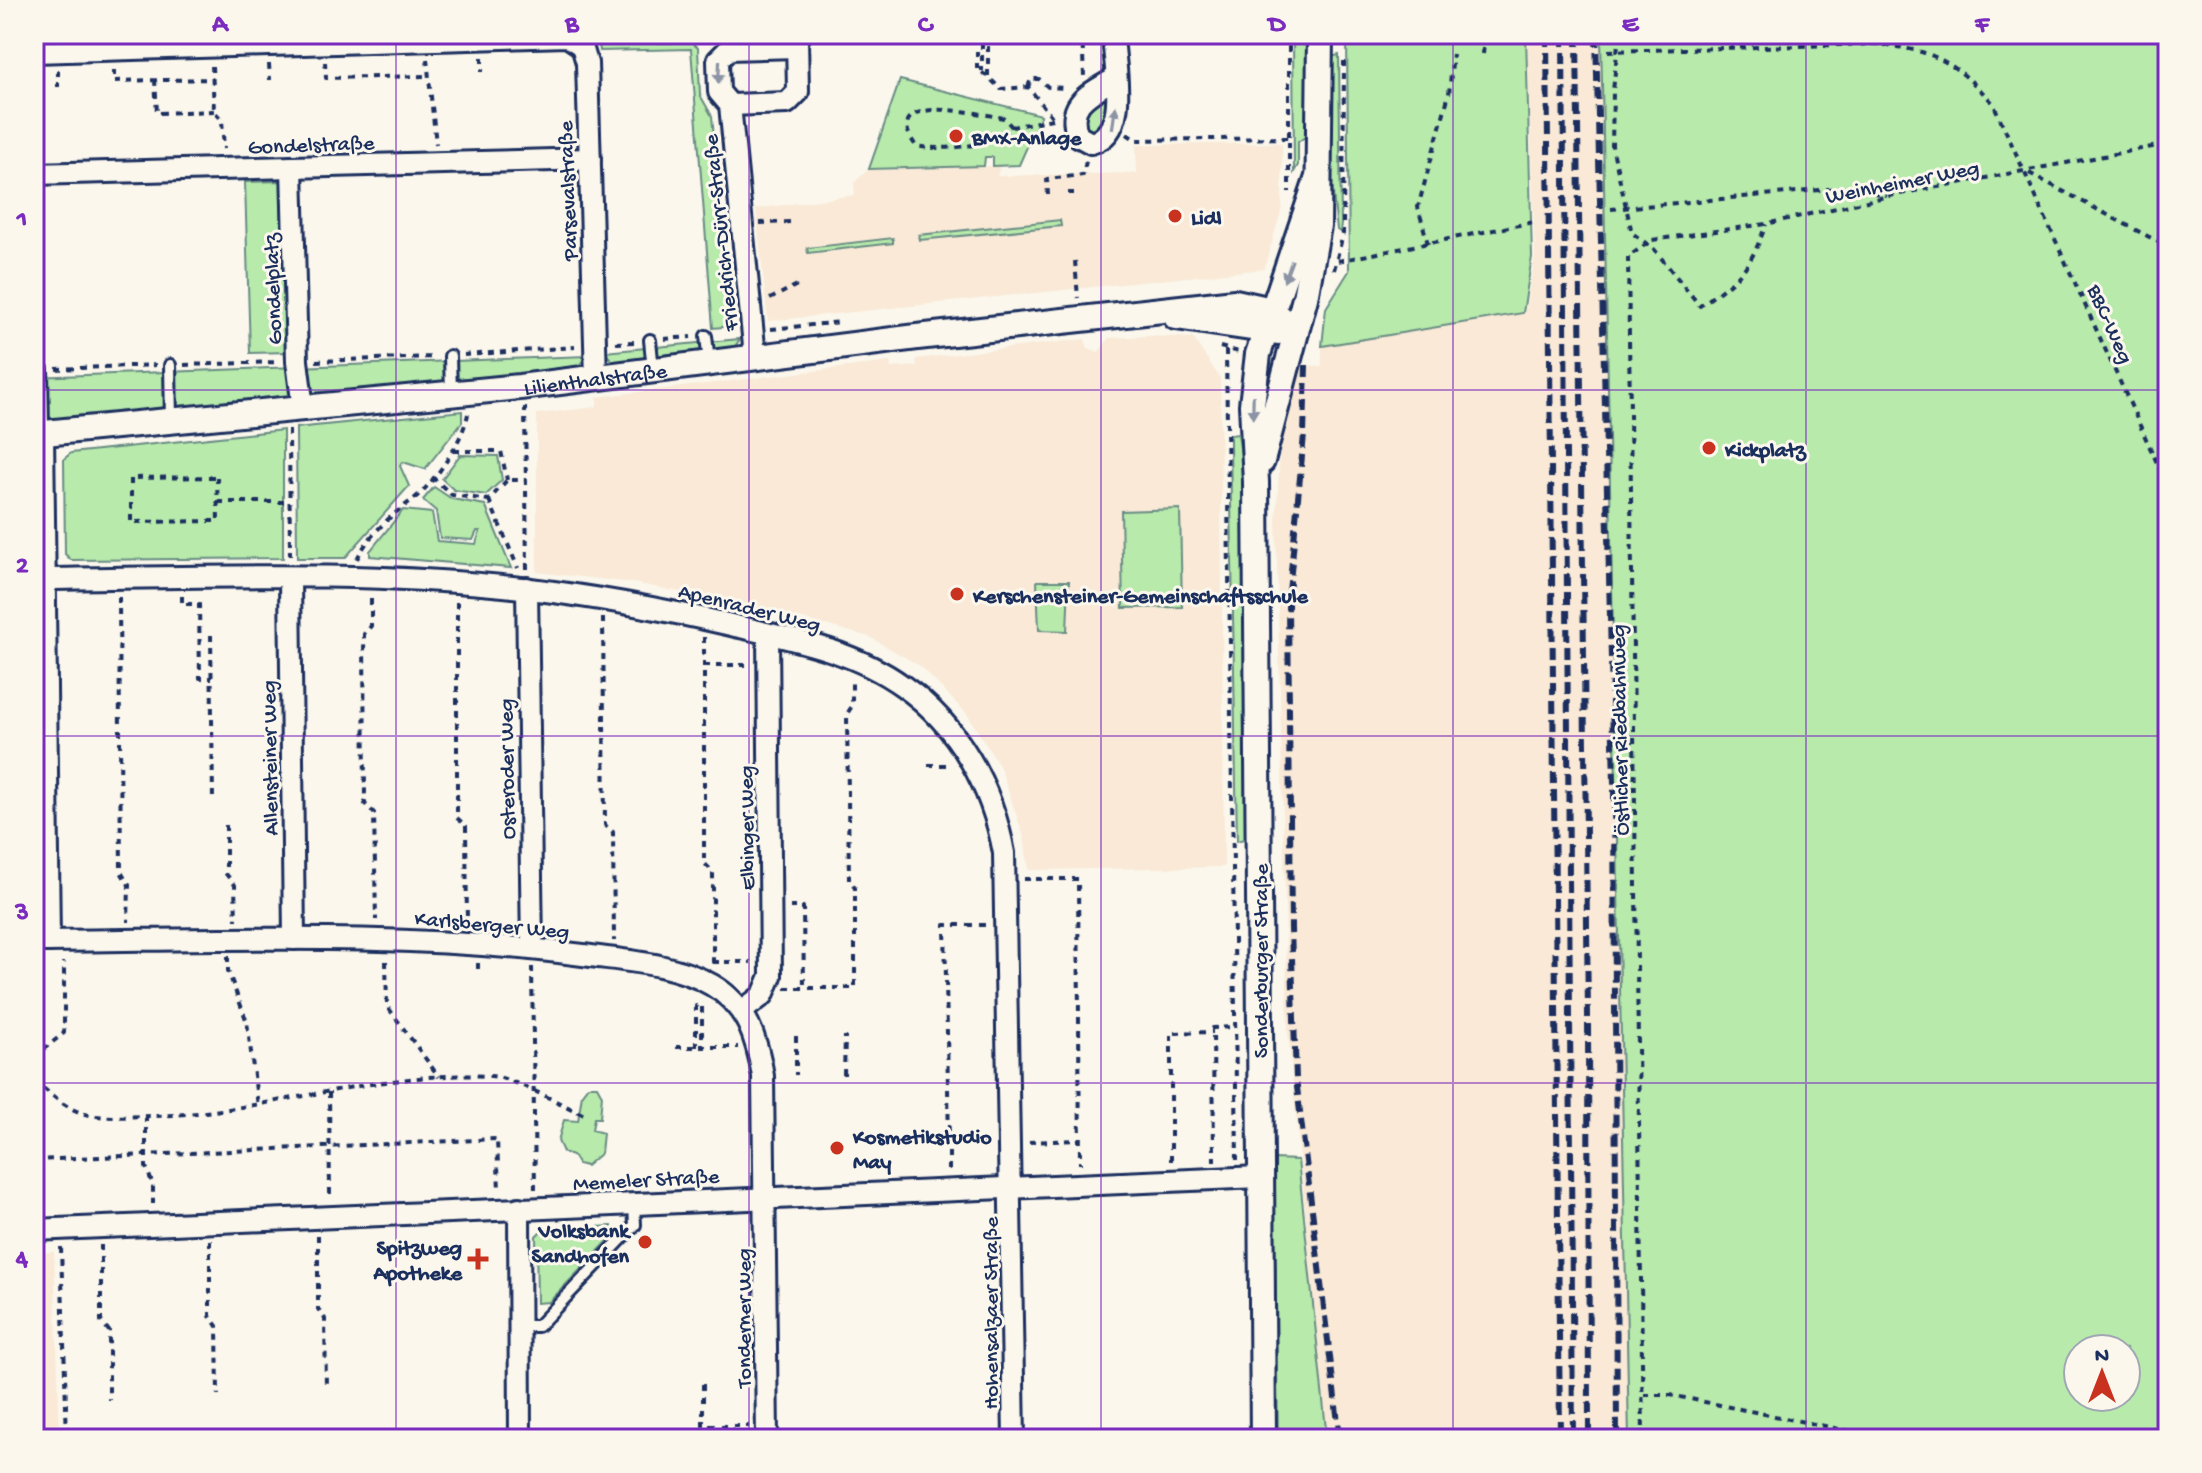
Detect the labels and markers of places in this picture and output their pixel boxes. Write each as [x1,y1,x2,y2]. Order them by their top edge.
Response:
marker: BMX-Anlage [947,127,965,145]
place label: BMX-Anlage [971,127,1082,153]
marker: Lidl [1166,207,1184,225]
place label: Lidl [1191,207,1222,233]
marker: Kickplatz [1700,439,1718,457]
place label: Kickplatz [1724,439,1807,465]
marker: Kerschensteiner-Gemeinschaftsschule [948,585,966,603]
place label: Kerschensteiner-Gemeinschaftsschule [972,585,1309,611]
place label: Kosmetikstudio May [852,1126,992,1177]
marker: Kosmetikstudio May [828,1139,846,1157]
place label: Volksbank Sandhofen [531,1220,631,1271]
marker: Volksbank Sandhofen [636,1233,654,1251]
place label: Spitzweg Apotheke [372,1237,463,1288]
marker: Spitzweg Apotheke [469,1250,487,1268]

